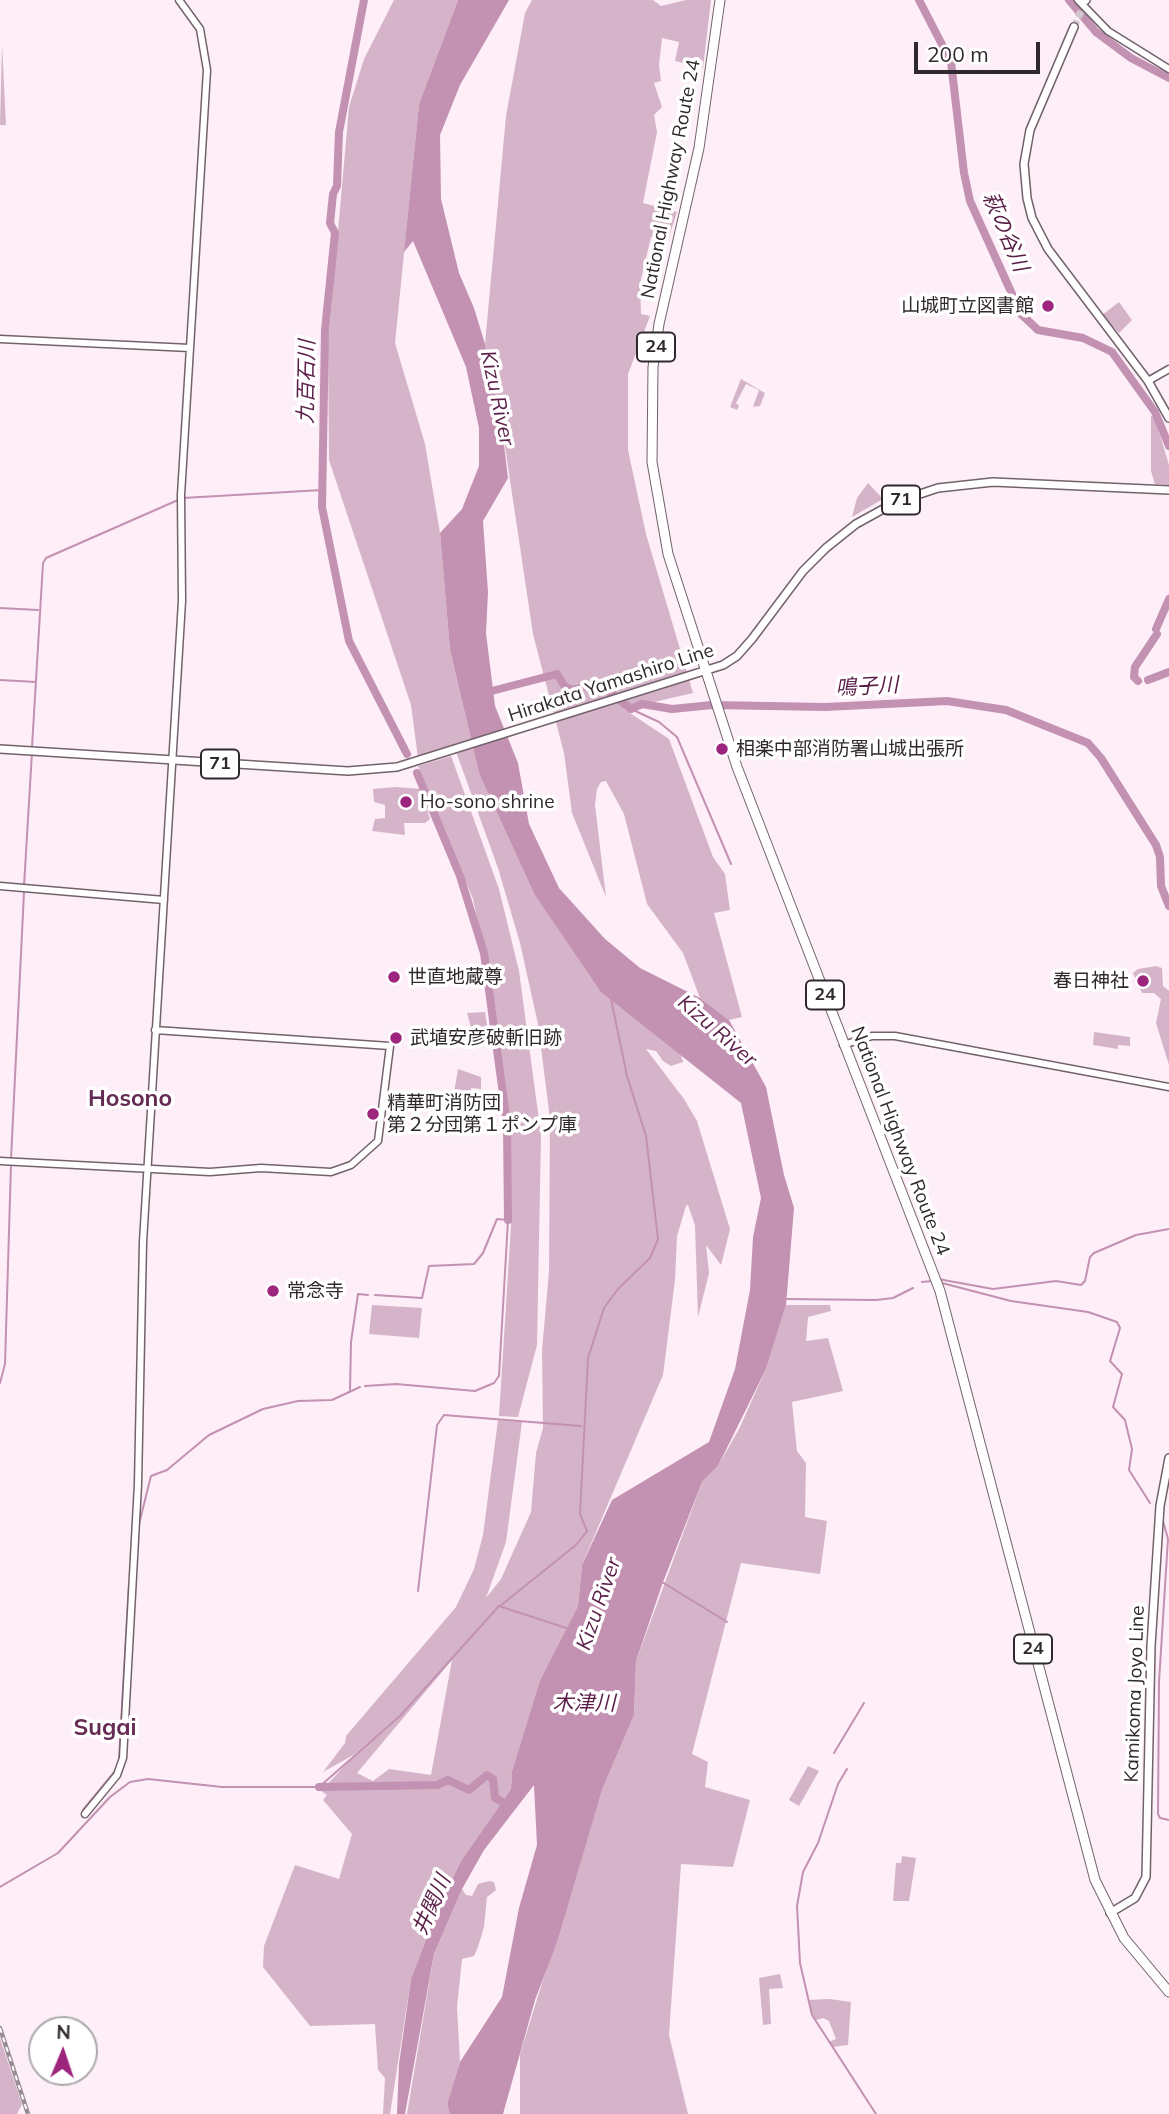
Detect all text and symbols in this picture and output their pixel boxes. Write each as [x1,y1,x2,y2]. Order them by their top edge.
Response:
scale bar [917,28,1043,72]
text: 200 m [927,41,989,67]
street label: National Highway Route 24 [637,57,705,301]
water label: 萩の谷川 [977,188,1033,276]
place label: 山城町立図書館 [901,295,1034,317]
marker: 山城町立図書館 [1040,298,1056,314]
road number: 24 [637,332,675,362]
water label: 九百石川 [294,340,320,424]
water label: Kizu River [475,348,519,448]
road number: 71 [882,486,920,514]
street label: Hirakata Yamashiro Line [505,639,717,727]
water label: 鳴子川 [835,673,899,701]
place label: 相楽中部消防署山城出張所 [736,738,964,760]
marker: 相楽中部消防署山城出張所 [714,741,730,757]
road number: 71 [201,750,239,778]
place label: Ho-sono shrine [420,791,555,813]
marker: Ho-sono shrine [398,794,414,810]
place label: 世直地蔵尊 [408,966,503,988]
marker: 世直地蔵尊 [386,969,402,985]
place label: 春日神社 [1053,970,1129,992]
marker: 春日神社 [1135,973,1151,989]
road number: 24 [806,980,844,1010]
water label: Kizu River [672,990,762,1072]
street label: National Highway Route 24 [846,1023,954,1259]
place label: 武埴安彦破斬旧跡 [410,1027,562,1049]
marker: 武埴安彦破斬旧跡 [388,1030,404,1046]
district label: Hosono [88,1085,172,1113]
place label: 精華町消防団 第２分団第１ポンプ庫 [387,1092,577,1136]
marker: 精華町消防団 第２分団第１ポンプ庫 [365,1106,381,1122]
place label: 常念寺 [287,1280,344,1302]
marker: 常念寺 [265,1283,281,1299]
water label: Kizu River [571,1554,627,1654]
street label: Kamikoma Joyo Line [1121,1605,1149,1783]
road number: 24 [1014,1634,1052,1664]
water label: 木津川 [553,1691,615,1717]
district label: Sugai [73,1714,137,1742]
water label: 井関川 [408,1871,456,1939]
north arrow [28,2016,98,2086]
text: N [56,2020,71,2044]

